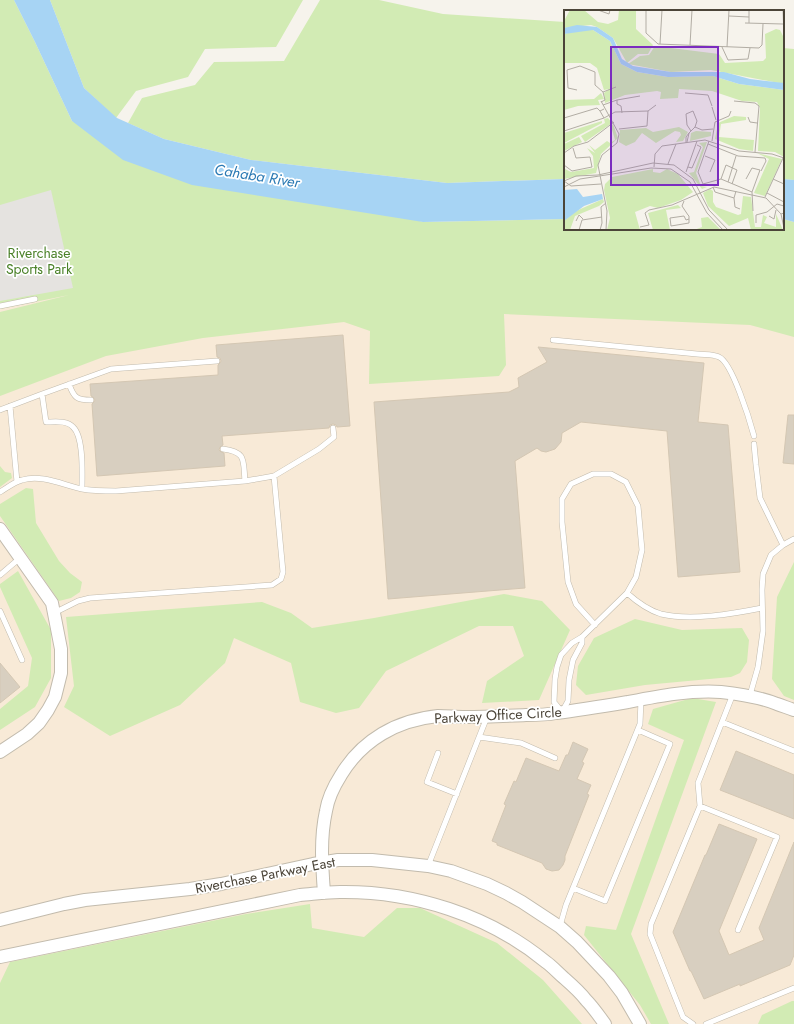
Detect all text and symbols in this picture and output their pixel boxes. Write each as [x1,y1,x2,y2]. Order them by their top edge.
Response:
inset map [564,10,784,230]
water label: Cahaba River [213,158,302,194]
park label: Riverchase Sports Park [6,243,73,279]
street label: Parkway Office Circle [434,702,562,728]
street label: Riverchase Parkway East [193,851,337,898]

